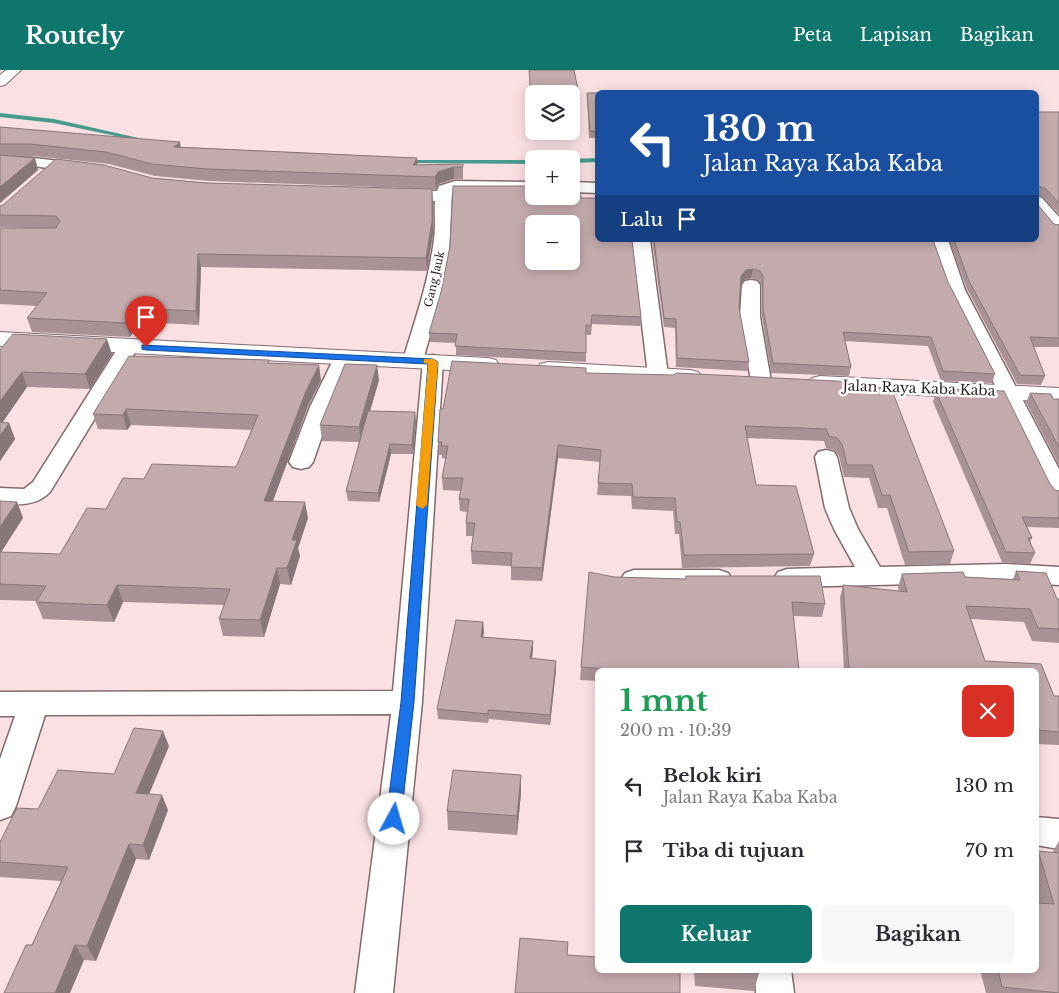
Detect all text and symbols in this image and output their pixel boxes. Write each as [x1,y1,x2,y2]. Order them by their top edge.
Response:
text: Routely [25,21,124,50]
text: Peta [793,24,832,46]
text: Lapisan [860,24,932,46]
text: Bagikan [960,24,1034,46]
map controls [525,85,580,270]
button: layers [525,85,580,140]
text: 130 m [703,107,815,150]
icon: left [620,110,685,175]
button: + [525,150,580,205]
text: Jalan Raya Kaba Kaba [703,150,943,177]
icon: arrive [673,205,701,233]
text: Lalu [620,208,663,231]
button: − [525,215,580,270]
street label: Gang Jauk [421,249,447,308]
pin [125,296,167,347]
icon: arrive [132,303,160,331]
street label: Jalan Raya Kaba Kaba [840,376,996,400]
text: 1 mnt [620,682,708,719]
button: close [962,685,1014,737]
text: 200 m · 10:39 [620,720,731,740]
text: Belok kiri [663,764,762,787]
icon: left [620,772,648,800]
text: 130 m [954,774,1014,797]
text: Jalan Raya Kaba Kaba [663,787,838,807]
position arrow [367,792,419,844]
icon: arrive [620,837,648,865]
text: Tiba di tujuan [663,839,804,862]
text: 70 m [965,839,1014,862]
button: Keluar [620,905,812,963]
button: Bagikan [822,905,1014,963]

